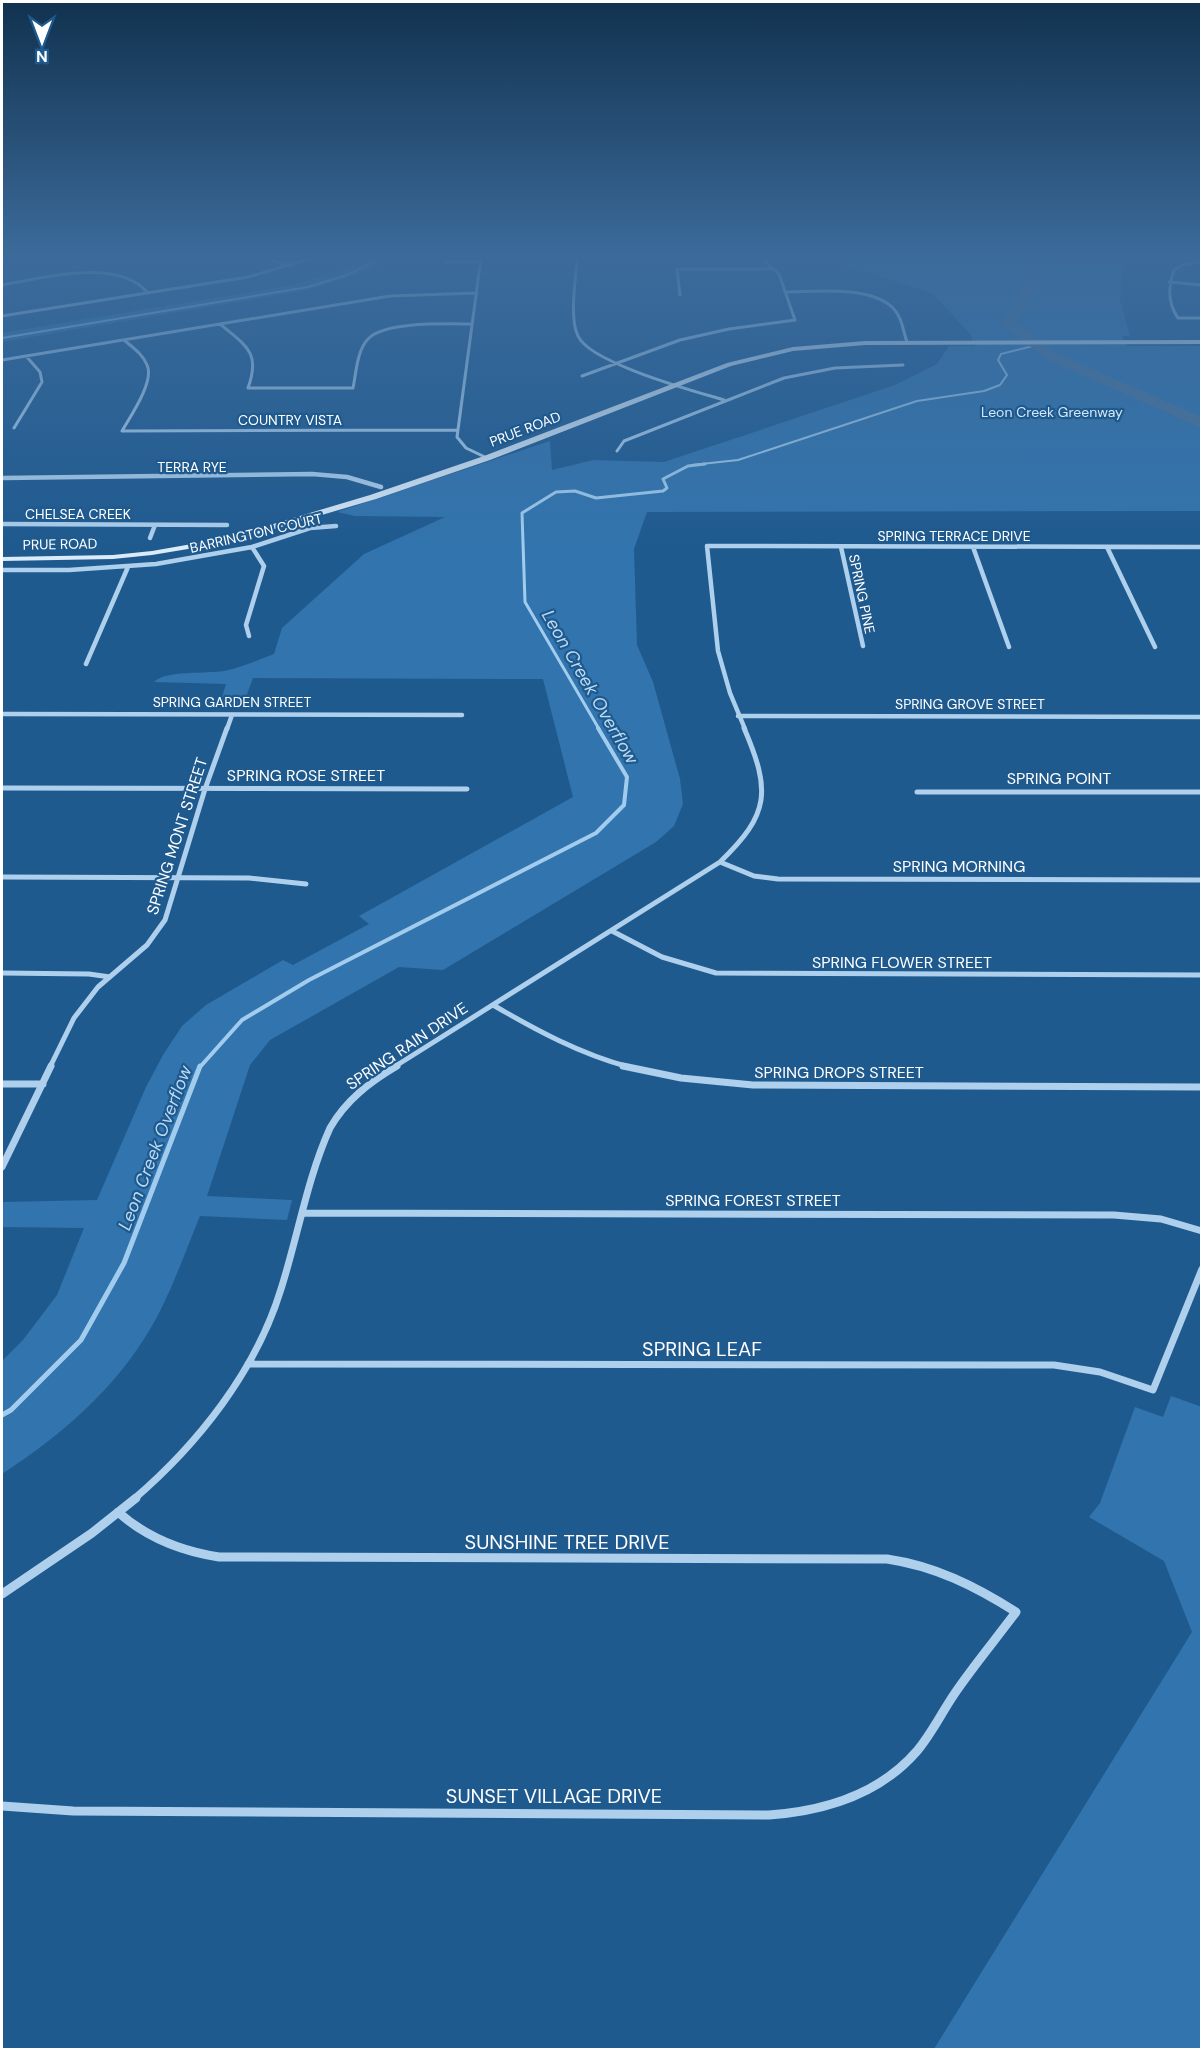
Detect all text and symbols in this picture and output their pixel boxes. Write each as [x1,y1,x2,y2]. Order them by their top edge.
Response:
north arrow [12,12,72,72]
text: N [36,46,48,67]
park label: Leon Creek Greenway [981,403,1123,421]
street label: PRUE ROAD [487,407,563,451]
street label: COUNTRY VISTA [238,411,342,429]
street label: TERRA RYE [157,458,227,476]
street label: CHELSEA CREEK [25,505,131,523]
street label: BARRINGTON COURT [188,509,324,557]
street label: SPRING TERRACE DRIVE [877,527,1031,545]
street label: PRUE ROAD [23,534,97,554]
street label: SPRING PINE [845,553,879,635]
water label: Leon Creek Overflow [536,605,645,770]
street label: SPRING GARDEN STREET [153,693,312,711]
street label: SPRING GROVE STREET [895,695,1045,713]
street label: SPRING MONT STREET [142,755,212,917]
street label: SPRING ROSE STREET [227,765,385,786]
street label: SPRING POINT [1007,768,1111,789]
street label: SPRING MORNING [893,856,1025,877]
street label: SPRING FLOWER STREET [812,952,992,973]
street label: SPRING RAIN DRIVE [342,997,472,1095]
water label: Leon Creek Overflow [113,1061,198,1234]
street label: SPRING DROPS STREET [754,1062,924,1083]
street label: SPRING FOREST STREET [665,1190,841,1211]
street label: SPRING LEAF [642,1336,762,1362]
street label: SUNSHINE TREE DRIVE [465,1529,669,1555]
street label: SUNSET VILLAGE DRIVE [446,1783,662,1809]

